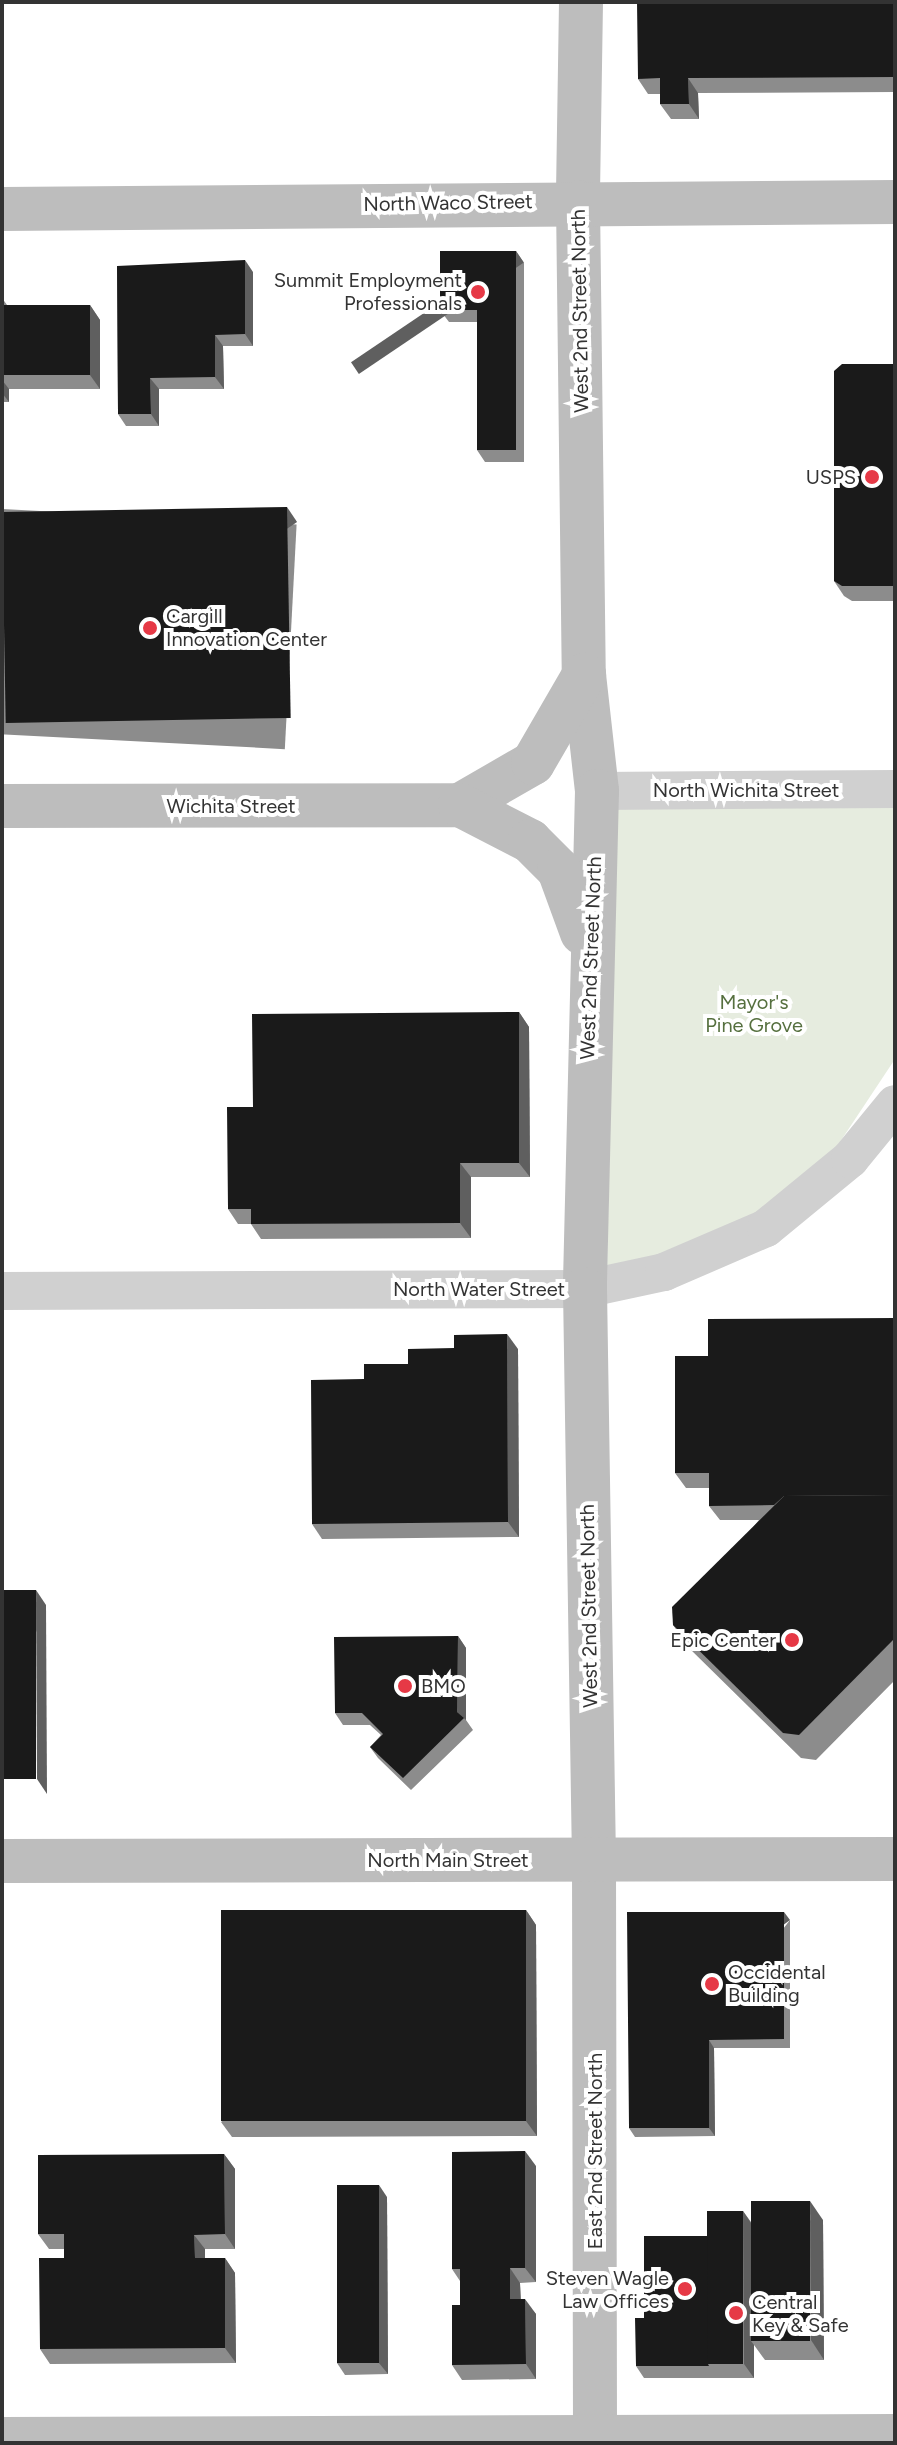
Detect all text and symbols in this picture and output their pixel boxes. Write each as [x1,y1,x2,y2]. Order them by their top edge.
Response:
street label: North Waco Street [363,190,533,216]
street label: West 2nd Street North [566,209,594,413]
place label: Summit Employment Professionals [274,268,462,315]
marker: Summit Employment Professionals [469,283,487,301]
place label: USPS [806,465,856,489]
marker: USPS [863,468,881,486]
place label: Cargill Innovation Center [166,604,327,651]
marker: Cargill Innovation Center [141,619,159,637]
street label: North Wichita Street [653,778,839,802]
street label: Wichita Street [166,794,296,818]
street label: West 2nd Street North [575,856,607,1060]
park label: Mayor's Pine Grove [705,991,803,1038]
street label: North Water Street [393,1277,565,1301]
street label: West 2nd Street North [575,1504,603,1708]
place label: Epic Center [670,1628,776,1652]
marker: Epic Center [783,1631,801,1649]
place label: BMO [421,1674,466,1698]
marker: BMO [396,1677,414,1695]
street label: North Main Street [367,1848,529,1872]
place label: Occidental Building [728,1960,826,2007]
marker: Occidental Building [703,1975,721,1993]
street label: East 2nd Street North [583,2053,607,2249]
place label: Steven Wagle Law Offices [546,2266,669,2313]
marker: Steven Wagle Law Offices [676,2280,694,2298]
place label: Central Key & Safe [752,2290,849,2337]
marker: Central Key & Safe [727,2304,745,2322]

